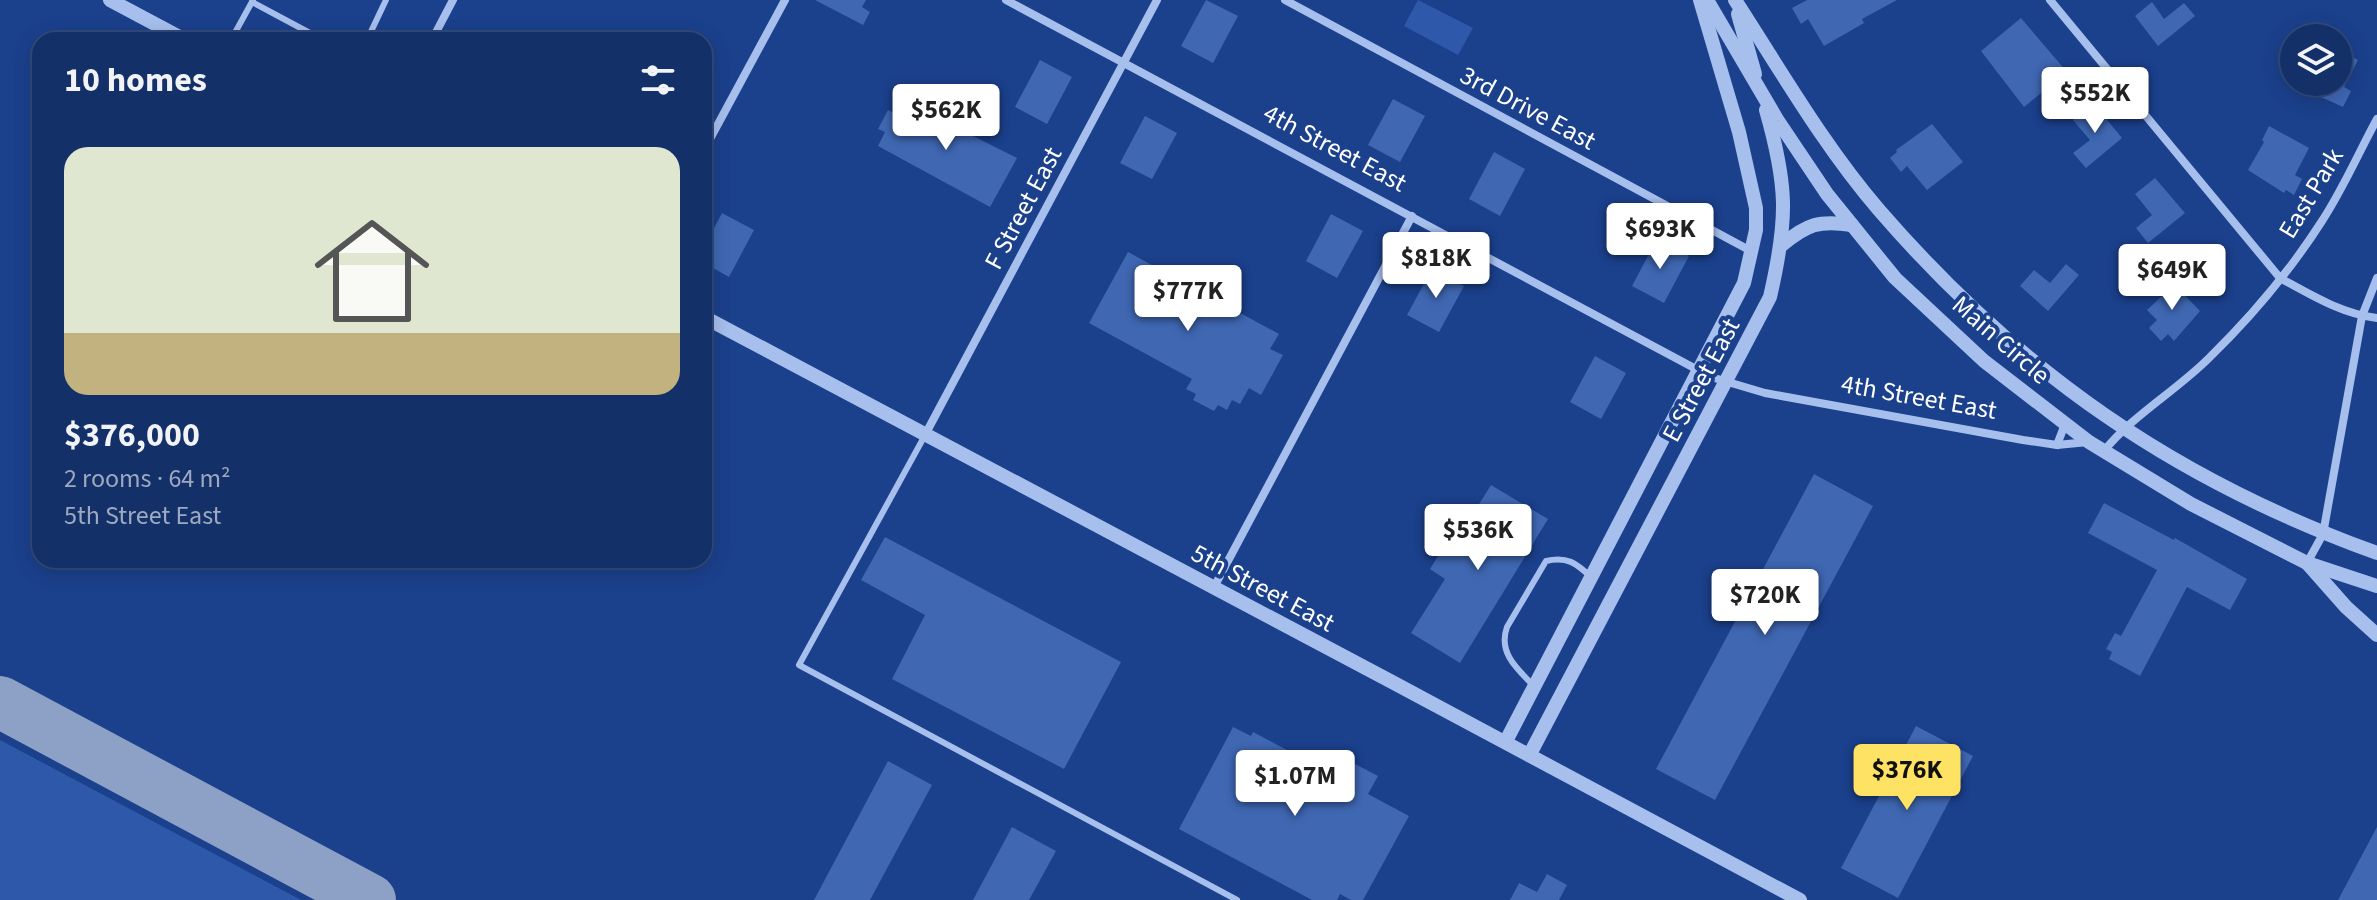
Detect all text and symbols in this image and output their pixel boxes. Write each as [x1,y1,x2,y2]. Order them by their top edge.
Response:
map controls [2280,24,2352,96]
button: layers [2280,24,2352,96]
text: 10 homes [64,56,207,105]
street label: 3rd Drive East [1454,57,1603,159]
icon: filters [636,58,680,102]
pin: $552K [2039,67,2151,135]
text: $552K [2060,74,2130,111]
pin: $562K [890,84,1002,152]
text: $562K [911,91,981,128]
street label: 4th Street East [1257,95,1413,201]
street label: F Street East [975,140,1071,276]
street label: East Park [2269,141,2353,245]
icon: home [300,199,444,343]
pin: $693K [1604,203,1716,271]
text: $693K [1625,210,1695,247]
pin: $818K [1380,232,1492,300]
text: $818K [1401,239,1471,276]
pin: $649K [2116,244,2228,312]
text: $649K [2137,251,2207,288]
pin: $777K [1132,265,1244,333]
text: $777K [1153,272,1223,309]
street label: Main Circle [1944,287,2058,393]
street label: E Street East [1653,311,1749,448]
street label: 4th Street East [1838,365,2000,429]
text: $376,000 [64,411,200,460]
text: 2 rooms · 64 m² [64,460,231,497]
text: 5th Street East [64,497,221,534]
pin: $536K [1422,504,1534,572]
text: $536K [1443,511,1513,548]
street label: 5th Street East [1185,535,1341,641]
pin: $720K [1709,569,1821,637]
text: $720K [1730,576,1800,613]
pin: $376K [1851,744,1963,812]
pin: $1.07M [1230,750,1360,818]
text: $376K [1872,751,1942,788]
text: $1.07M [1254,757,1336,794]

